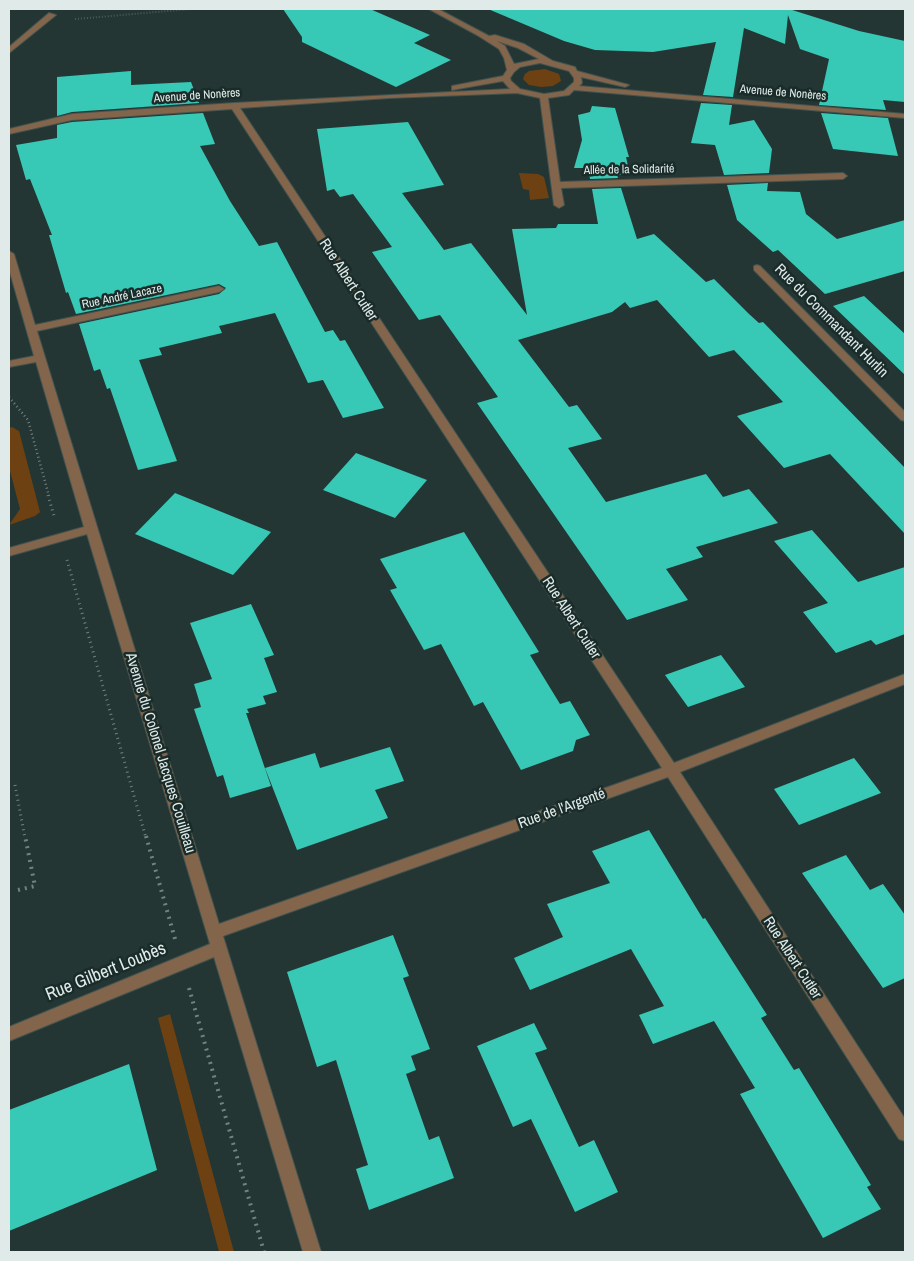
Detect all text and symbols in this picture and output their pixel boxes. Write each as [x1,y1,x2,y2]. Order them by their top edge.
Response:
street label: Avenue de Nonères [739,82,827,104]
street label: Avenue de Nonères [153,86,241,106]
street label: Allée de la Solidarité [583,162,675,178]
street label: Rue Albert Cutler [315,236,381,324]
street label: Rue du Commandant Hurlin [770,260,892,382]
street label: Rue André Lacaze [81,281,163,313]
street label: Rue Albert Cutler [538,574,604,662]
street label: Avenue du Colonel Jacques Couilleau [121,651,199,855]
street label: Rue de l'Argenté [516,785,608,833]
street label: Rue Albert Cutler [759,914,825,1002]
street label: Rue Gilbert Loubès [43,938,169,1006]

